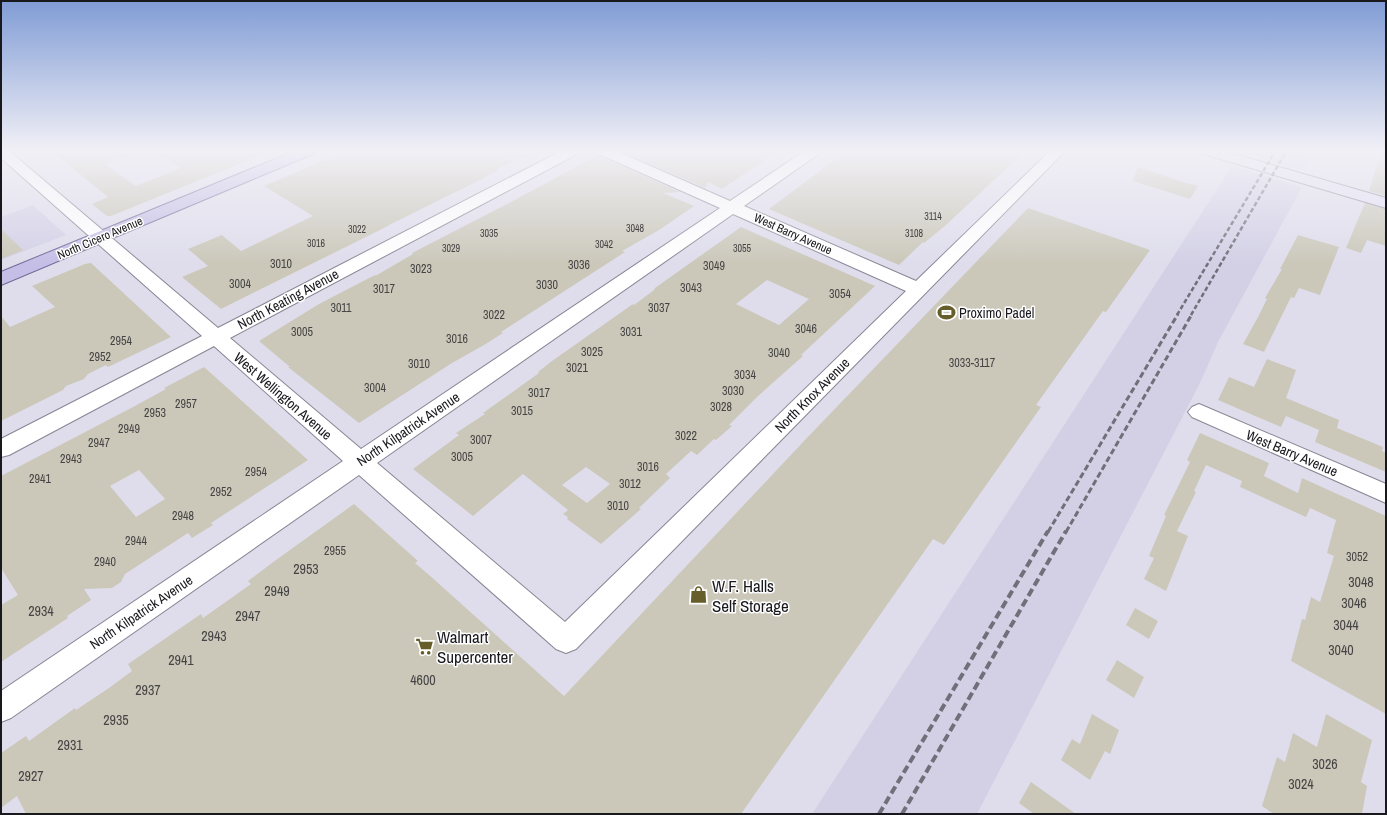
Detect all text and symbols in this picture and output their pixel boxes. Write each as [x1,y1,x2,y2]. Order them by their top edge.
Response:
street label: West Barry Avenue [751,210,835,258]
house number: 3114 [924,210,942,223]
street label: North Cicero Avenue [55,213,145,263]
house number: 3048 [626,222,645,235]
house number: 3022 [348,223,367,236]
house number: 3035 [480,227,499,240]
house number: 3108 [905,227,924,240]
house number: 3016 [307,237,326,250]
house number: 3042 [595,238,614,251]
house number: 3029 [442,242,461,255]
house number: 3055 [733,242,752,255]
house number: 3010 [270,256,292,272]
house number: 3036 [568,257,590,273]
house number: 3049 [703,258,725,274]
house number: 3023 [410,261,432,277]
street label: North Keating Avenue [234,265,342,333]
house number: 3004 [229,276,251,292]
house number: 3030 [536,277,558,293]
house number: 3043 [680,280,702,296]
house number: 3017 [373,281,395,297]
house number: 3054 [829,286,851,302]
house number: 3011 [330,300,352,316]
house number: 3037 [648,300,670,316]
sports icon: Proximo Padel [936,303,956,323]
place label: Proximo Padel [959,304,1034,322]
house number: 3022 [483,307,505,323]
house number: 3046 [795,321,817,337]
house number: 3005 [291,324,313,340]
house number: 3031 [620,324,642,340]
house number: 3016 [446,331,468,347]
house number: 2954 [110,333,132,349]
house number: 3025 [581,344,603,360]
house number: 3040 [768,345,790,361]
street label: West Wellington Avenue [230,348,336,444]
house number: 2952 [89,349,111,365]
street label: North Knox Avenue [771,354,853,436]
house number: 3033-3117 [949,355,996,371]
house number: 3010 [408,356,430,372]
house number: 3021 [566,360,588,376]
house number: 3034 [734,367,756,383]
house number: 3004 [364,380,386,396]
house number: 3030 [722,383,744,399]
house number: 3017 [528,385,550,401]
street label: North Kilpatrick Avenue [353,388,463,470]
house number: 2957 [175,396,197,412]
house number: 3028 [710,399,732,415]
house number: 3015 [511,403,533,419]
house number: 2953 [144,405,166,421]
house number: 2949 [118,421,140,437]
street label: West Barry Avenue [1243,426,1341,480]
house number: 3022 [675,428,697,444]
house number: 3007 [470,432,492,448]
house number: 2947 [88,435,110,451]
house number: 3005 [451,449,473,465]
house number: 2943 [60,451,82,467]
house number: 3016 [637,459,659,475]
house number: 2954 [245,464,267,480]
house number: 2941 [29,471,51,487]
house number: 3012 [619,476,641,492]
house number: 2952 [210,484,232,500]
house number: 3010 [607,498,629,514]
house number: 2948 [172,508,194,524]
house number: 2944 [125,533,147,549]
house number: 2955 [324,543,346,559]
house number: 3052 [1346,549,1368,565]
house number: 2940 [94,554,116,570]
house number: 2953 [293,560,319,578]
street label: North Kilpatrick Avenue [86,571,196,653]
house number: 3048 [1348,573,1374,591]
place label: W.F. Halls Self Storage [712,574,789,617]
house number: 2949 [264,582,290,600]
shop icon: W.F. Halls Self Storage [689,585,709,605]
house number: 3046 [1341,594,1367,612]
house number: 2934 [28,602,54,620]
house number: 2947 [235,607,261,625]
house number: 3044 [1333,616,1359,634]
place label: Walmart Supercenter [437,625,513,668]
house number: 2943 [201,627,227,645]
supermarket icon: Walmart Supercenter [414,636,434,656]
house number: 3040 [1328,641,1354,659]
house number: 2941 [168,651,194,669]
house number: 4600 [410,671,436,689]
house number: 2937 [135,681,161,699]
house number: 2935 [103,711,129,729]
house number: 2931 [57,736,83,754]
house number: 3026 [1312,755,1338,773]
house number: 2927 [18,767,44,785]
house number: 3024 [1288,775,1314,793]

